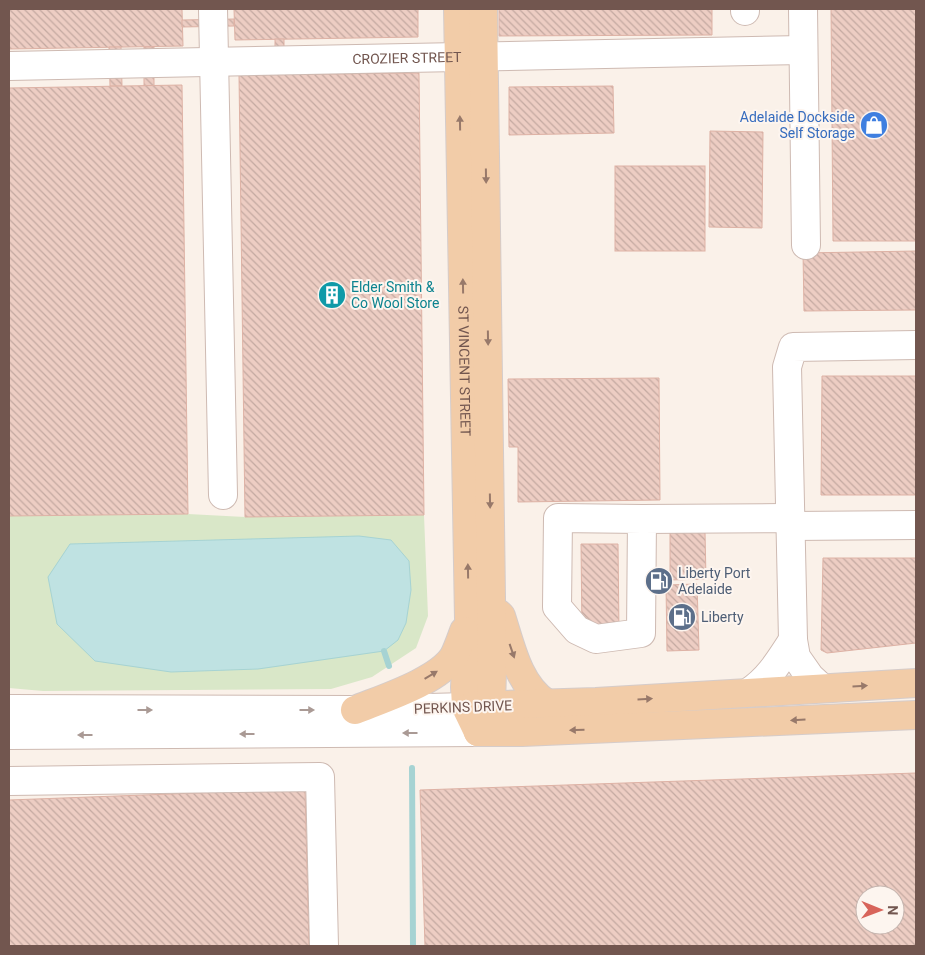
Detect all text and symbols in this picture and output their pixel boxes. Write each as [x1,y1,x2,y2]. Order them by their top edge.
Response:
street label: CROZIER STREET [352,49,462,67]
place label: Adelaide Dockside Self Storage [740,109,855,141]
shop icon: Adelaide Dockside Self Storage [859,110,889,140]
one-way arrow [456,115,464,131]
one-way arrow [482,168,490,184]
one-way arrow [459,277,467,293]
place label: Elder Smith & Co Wool Store [351,279,439,311]
building icon: Elder Smith & Co Wool Store [317,280,347,310]
street label: ST VINCENT STREET [455,305,474,437]
one-way arrow [484,330,492,346]
one-way arrow [486,493,494,509]
one-way arrow [464,562,472,578]
place label: Liberty Port Adelaide [678,565,751,597]
fuel station icon: Liberty Port Adelaide [644,566,674,596]
fuel station icon: Liberty [667,602,697,632]
place label: Liberty [701,609,744,625]
one-way arrow [508,644,516,659]
one-way arrow [425,671,438,680]
one-way arrow [852,681,868,689]
one-way arrow [637,694,653,702]
street label: PERKINS DRIVE [414,697,512,717]
one-way arrow [137,706,153,714]
one-way arrow [300,706,316,714]
one-way arrow [789,716,805,724]
one-way arrow [568,726,584,734]
one-way arrow [401,729,417,737]
one-way arrow [239,730,255,738]
one-way arrow [76,732,92,740]
north arrow [855,885,905,935]
text: N [885,905,901,915]

